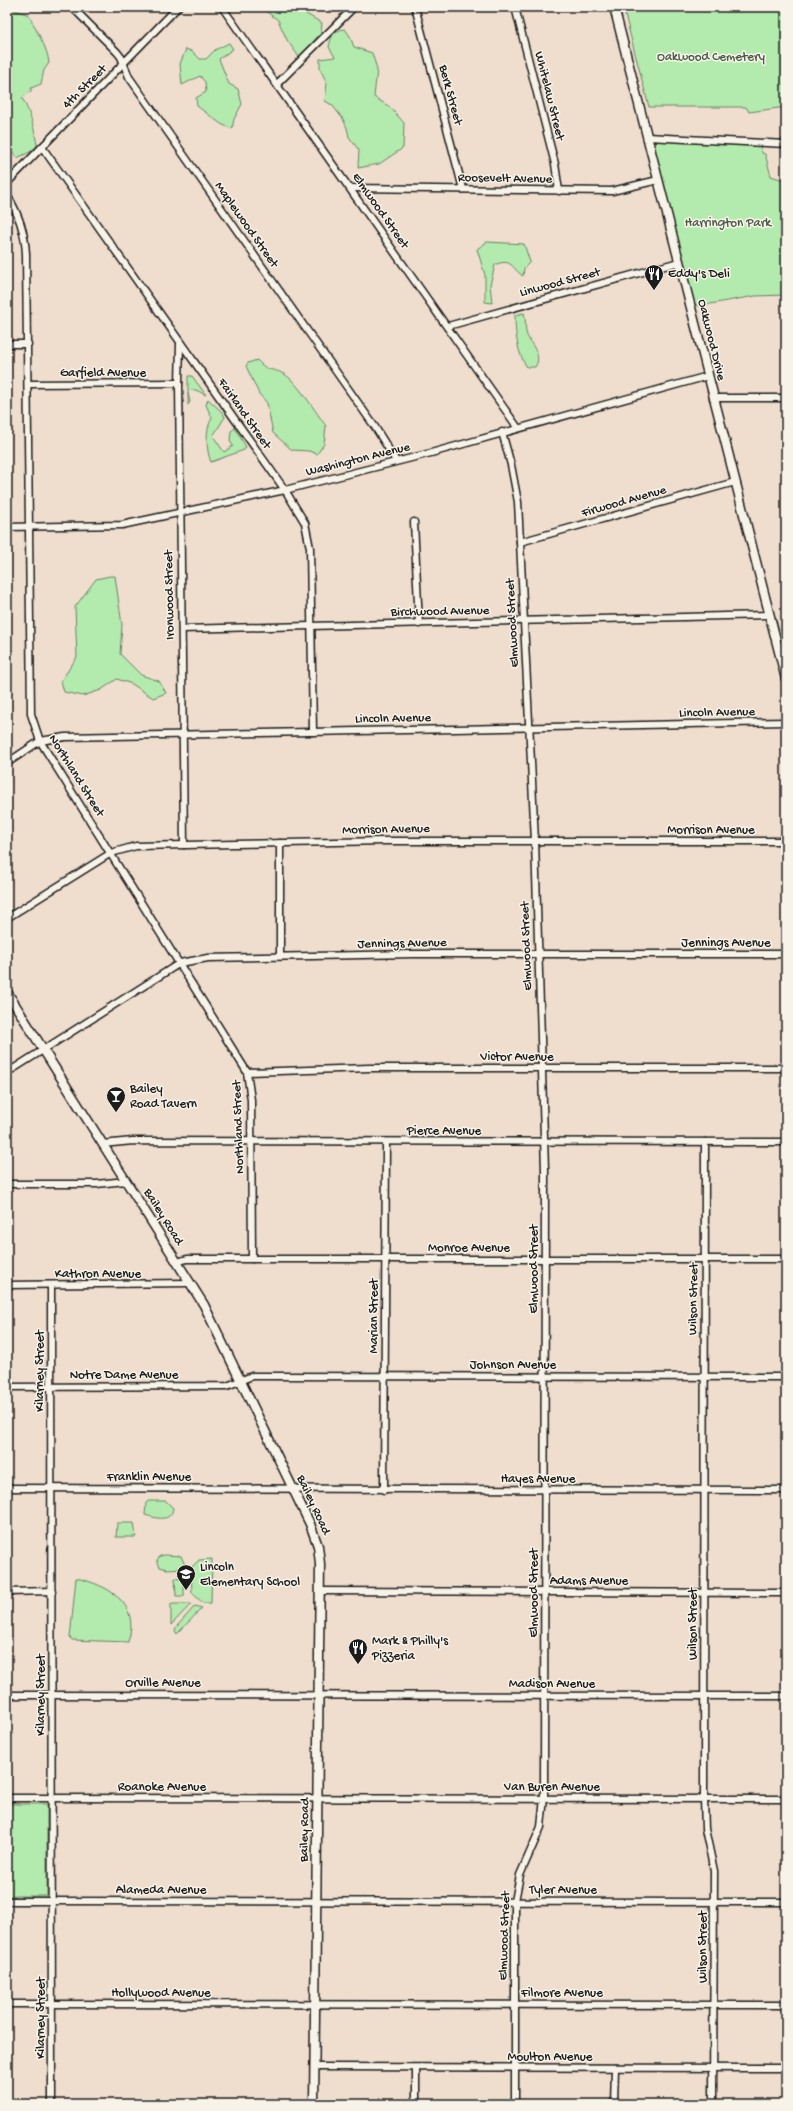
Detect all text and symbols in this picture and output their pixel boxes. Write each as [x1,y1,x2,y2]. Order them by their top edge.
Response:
street label: Whitelaw Street [531,50,568,143]
park label: Oakwood Cemetery [657,50,766,65]
street label: 4th Street [60,61,111,112]
street label: Berk Street [435,62,466,128]
street label: Elmwood Street [348,170,413,253]
street label: Roosevelt Avenue [458,171,553,187]
street label: Maplewood Street [211,179,282,272]
park label: Harrington Park [685,216,772,231]
restaurant icon: Eddy's Deli [643,263,665,291]
street label: Linwood Street [518,265,604,301]
place label: Eddy's Deli [668,267,730,282]
street label: Oakwood Drive [694,298,728,383]
street label: Garfield Avenue [60,366,146,381]
street label: Fairland Street [214,375,275,454]
street label: Washington Avenue [304,440,412,480]
street label: Firwood Avenue [579,483,668,522]
street label: Ironwood Street [162,548,178,640]
street label: Elmwood Street [503,576,523,668]
street label: Birchwood Avenue [389,604,490,620]
street label: Lincoln Avenue [679,705,755,721]
street label: Lincoln Avenue [355,711,431,727]
street label: Northland Street [45,732,108,821]
street label: Morrison Avenue [342,822,430,838]
street label: Morrison Avenue [667,823,755,838]
street label: Elmwood Street [518,900,536,991]
street label: Jennings Avenue [357,936,447,952]
street label: Jennings Avenue [681,936,771,951]
street label: Victor Avenue [479,1050,554,1065]
street label: Northland Street [230,1078,248,1174]
place label: Bailey Road Tavern [129,1082,198,1112]
bar icon: Bailey Road Tavern [105,1085,127,1113]
street label: Pierce Avenue [406,1124,482,1139]
street label: Bailey Road [139,1185,187,1249]
street label: Elmwood Street [527,1223,542,1314]
street label: Monroe Avenue [428,1241,510,1256]
street label: Wilson Street [686,1261,702,1335]
street label: Kathron Avenue [55,1267,141,1282]
street label: Marian Street [367,1277,382,1353]
street label: Kilarney Street [33,1328,48,1412]
street label: Johnson Avenue [470,1358,557,1373]
street label: Notre Dame Avenue [70,1368,179,1383]
street label: Franklin Avenue [106,1470,192,1485]
street label: Bailey Road [292,1472,334,1538]
street label: Hayes Avenue [501,1472,576,1487]
street label: Elmwood Street [527,1547,542,1638]
place label: Lincoln Elementary School [200,1560,300,1590]
school or university icon: Lincoln Elementary School [175,1563,197,1591]
street label: Adams Avenue [550,1574,629,1589]
street label: Wilson Street [686,1586,701,1660]
place label: Mark & Philly's Pizzeria [371,1634,449,1664]
restaurant icon: Mark & Philly's Pizzeria [347,1637,369,1665]
street label: Kilarney Street [34,1652,49,1736]
street label: Orville Avenue [125,1676,201,1691]
street label: Madison Avenue [509,1677,596,1692]
street label: Roanoke Avenue [118,1780,206,1795]
street label: Van Buren Avenue [503,1780,600,1795]
street label: Bailey Road [297,1796,313,1863]
street label: Alameda Avenue [116,1883,207,1898]
street label: Tyler Avenue [528,1883,597,1898]
street label: Elmwood Street [496,1890,514,1981]
street label: Wilson Street [696,1909,711,1983]
street label: Kilarney Street [34,1975,49,2059]
street label: Hollywood Avenue [111,1986,211,2001]
street label: Filmore Avenue [520,1986,603,2001]
street label: Moulton Avenue [507,2050,593,2065]

